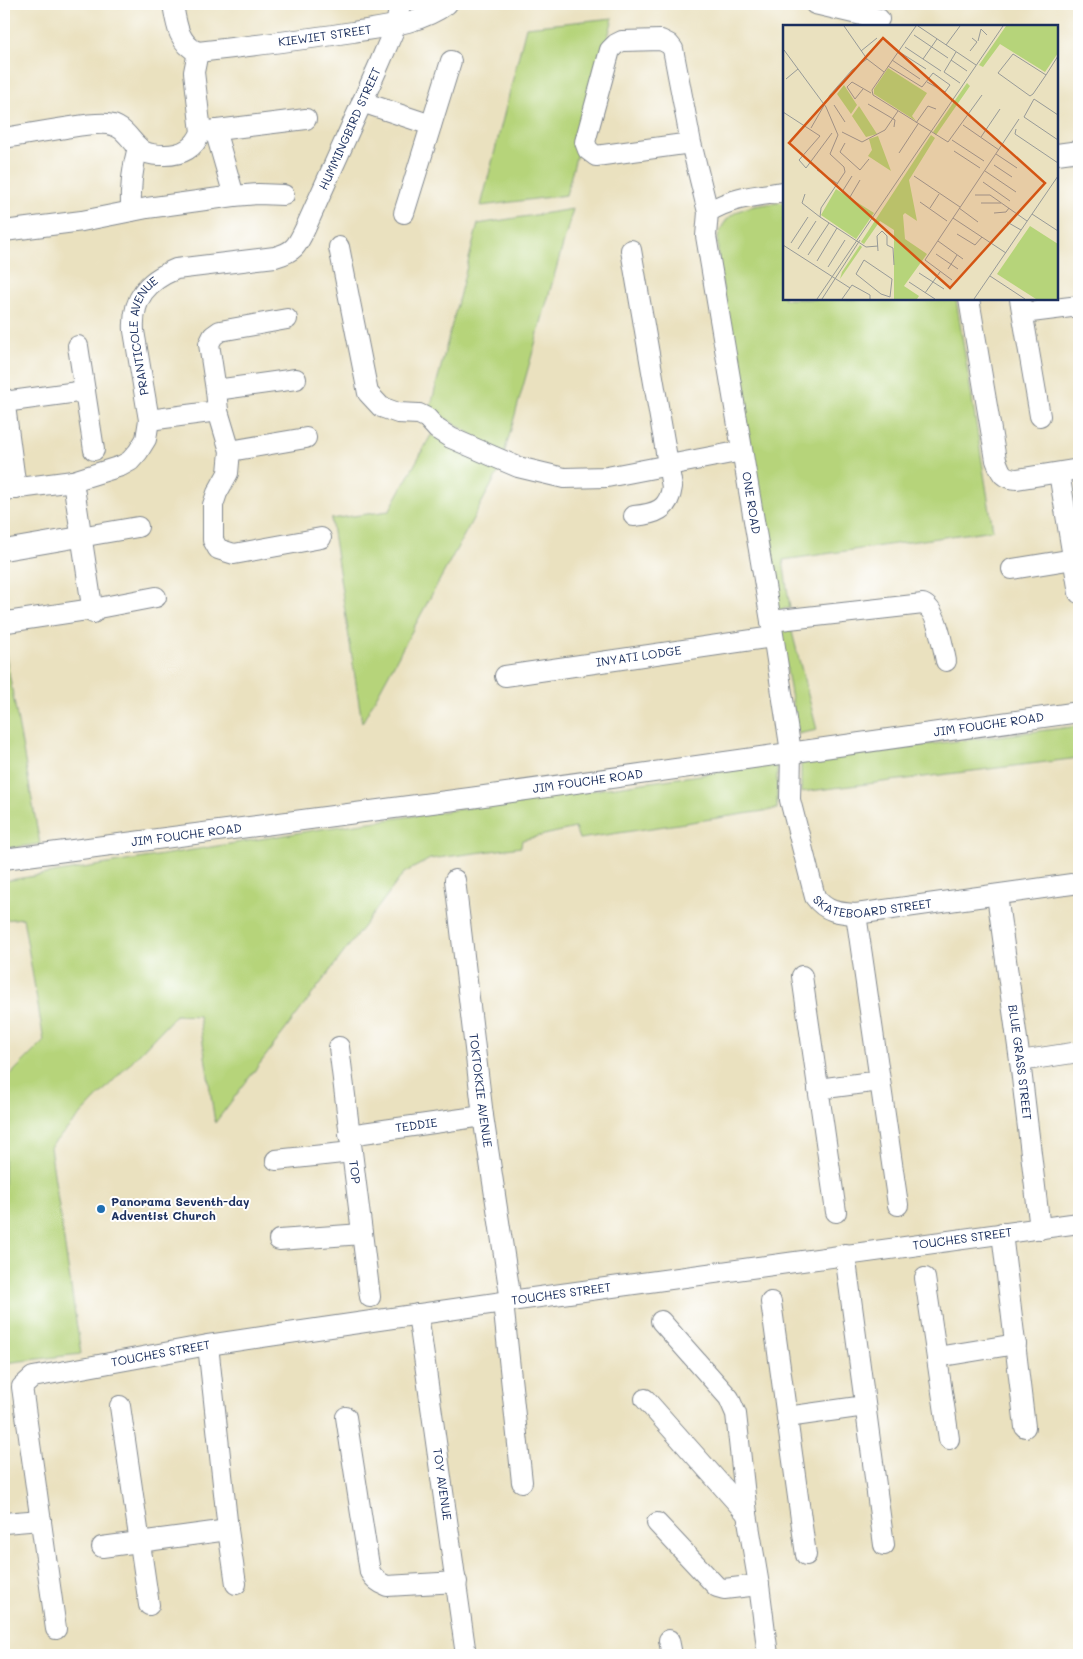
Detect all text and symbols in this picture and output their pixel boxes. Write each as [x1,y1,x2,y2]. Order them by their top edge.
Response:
street label: KIEWIET STREET [277,20,373,49]
inset map [783,25,1058,300]
street label: HUMMINGBIRD STREET [315,64,384,192]
street label: PRANTICOLE AVENUE [125,272,161,397]
street label: ONE ROAD [739,470,765,535]
street label: INYATI LODGE [595,641,682,670]
street label: JIM FOUCHE ROAD [933,708,1045,739]
street label: JIM FOUCHE ROAD [532,765,644,796]
street label: JIM FOUCHE ROAD [130,819,242,849]
street label: SKATEBOARD STREET [810,891,933,921]
street label: BLUE GRASS STREET [1005,1003,1036,1121]
street label: TOKTOKKIE AVENUE [466,1032,497,1149]
street label: TEDDIE [394,1114,438,1135]
street label: TOP [346,1159,365,1185]
place label: Panorama Seventh-day Adventist Church [111,1193,250,1223]
marker: Panorama Seventh-day Adventist Church [95,1203,107,1215]
street label: TOUCHES STREET [911,1223,1013,1253]
street label: TOUCHES STREET [510,1278,612,1308]
street label: TOUCHES STREET [110,1336,212,1370]
street label: TOY AVENUE [430,1447,456,1521]

